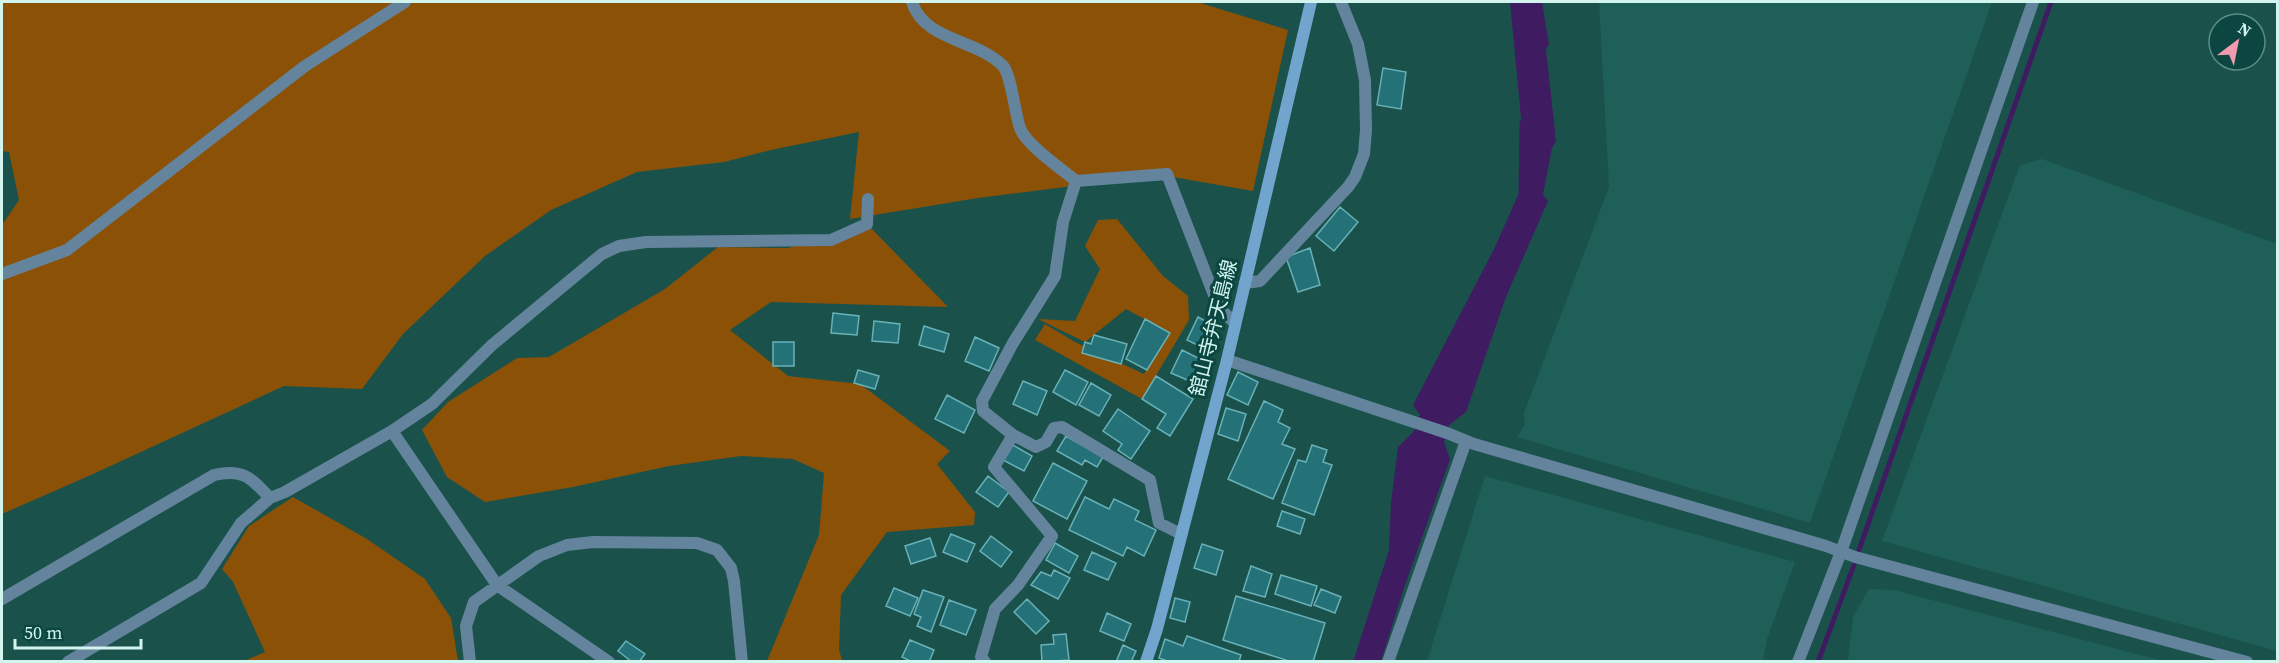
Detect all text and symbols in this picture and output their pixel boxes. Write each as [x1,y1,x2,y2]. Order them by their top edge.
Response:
north arrow [2207,12,2267,72]
text: N [2234,17,2256,42]
street label: 舘山寺弁天島線 [1182,257,1244,399]
scale bar [15,612,141,650]
text: 50 m [24,620,62,645]

